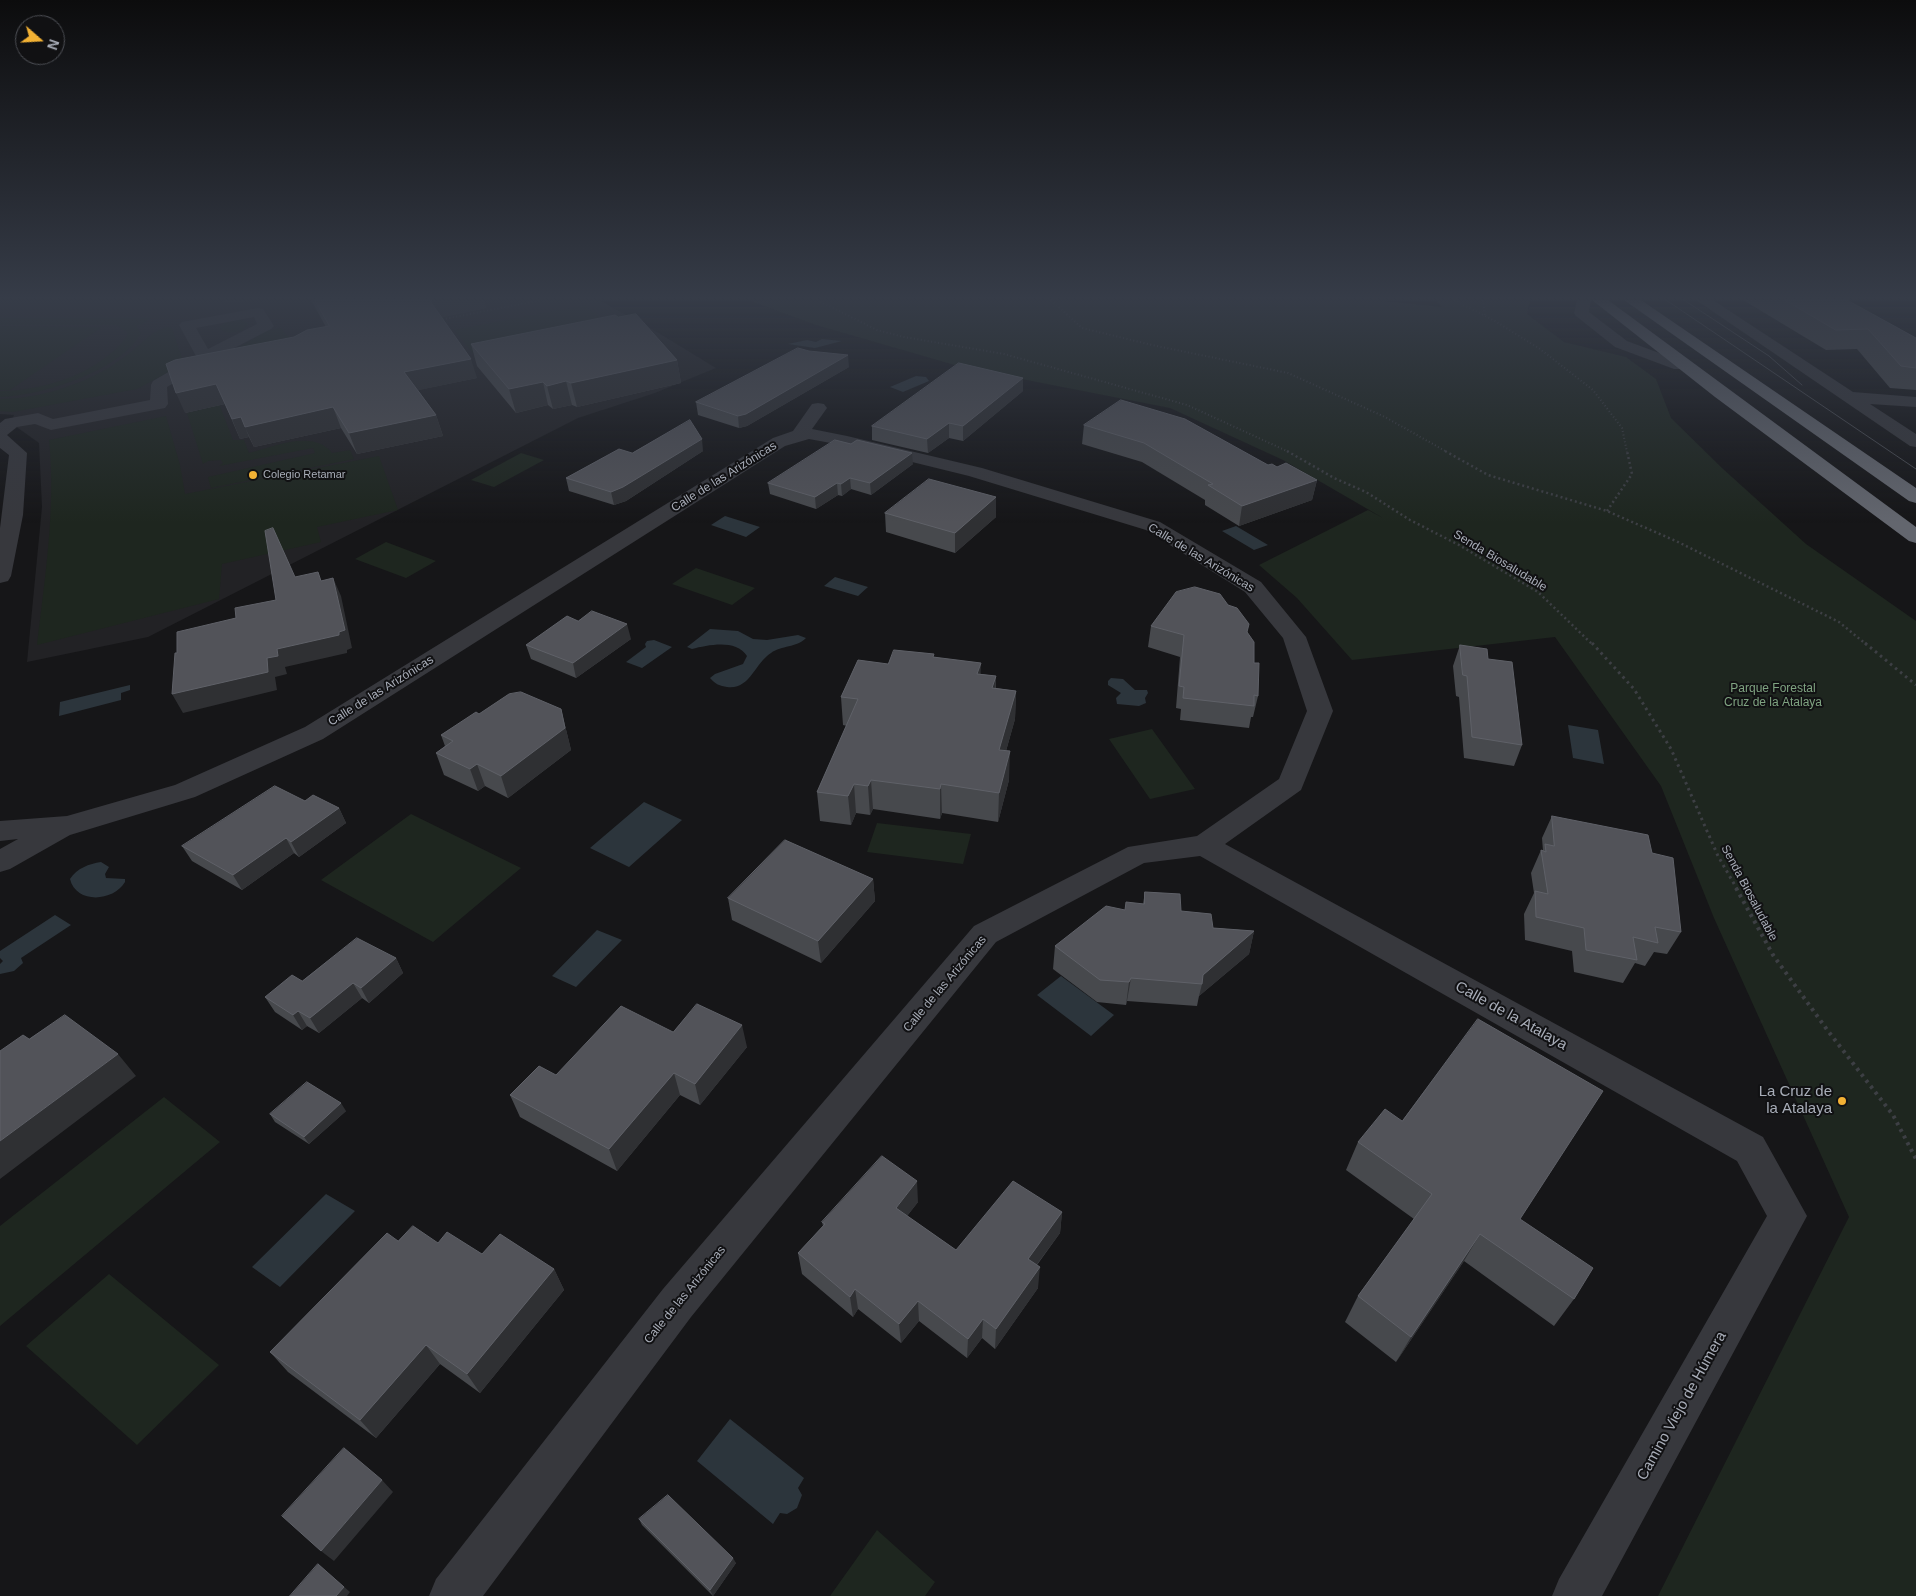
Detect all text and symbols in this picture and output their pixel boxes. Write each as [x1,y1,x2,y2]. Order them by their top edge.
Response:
north arrow [15,15,65,65]
text: N [44,37,62,52]
street label: Calle de las Arizónicas [669,439,779,515]
place label: Colegio Retamar [263,468,346,482]
marker: Colegio Retamar [247,469,259,481]
street label: Calle de las Arizónicas [1145,521,1257,595]
street label: Senda Biosaludable [1451,527,1549,595]
street label: Calle de las Arizónicas [326,653,436,729]
park label: Parque Forestal Cruz de la Atalaya [1724,682,1822,710]
street label: Senda Biosaludable [1718,842,1780,944]
street label: Calle de las Arizónicas [900,933,990,1035]
street label: Calle de la Atalaya [1452,978,1570,1054]
place label: La Cruz de la Atalaya [1759,1083,1832,1118]
marker: La Cruz de la Atalaya [1836,1095,1848,1107]
street label: Calle de las Arizónicas [641,1243,729,1347]
street label: Camino Viejo de Húmera [1634,1328,1730,1484]

